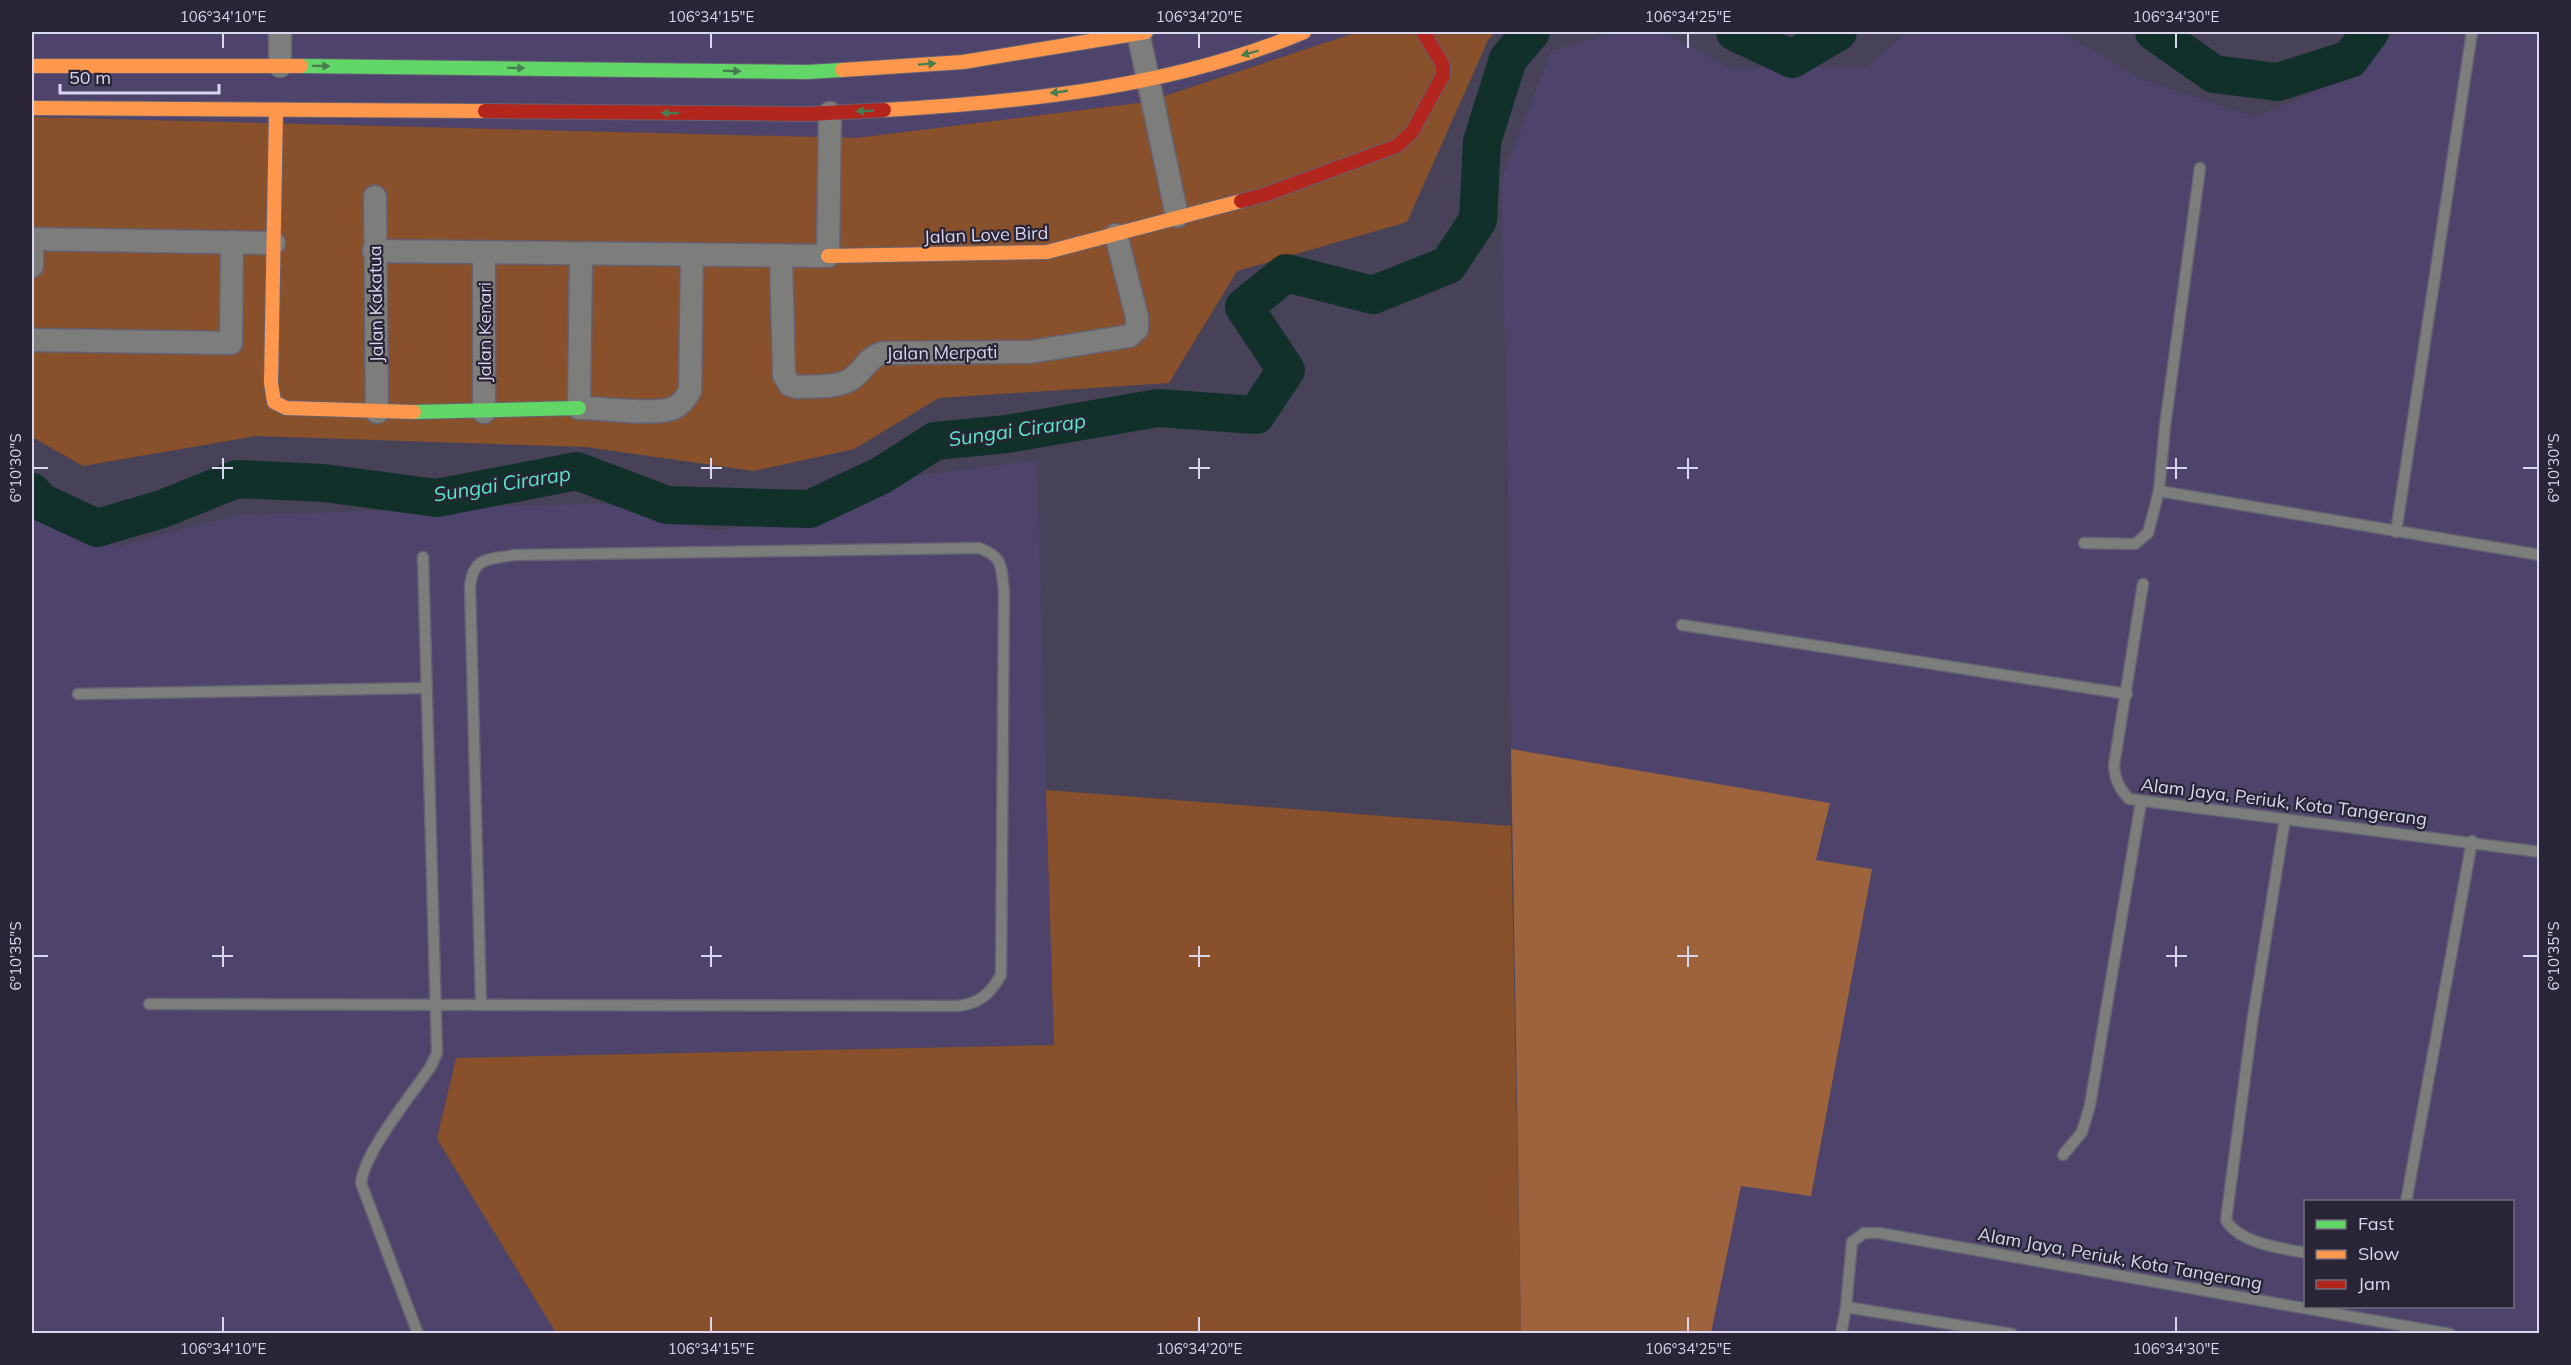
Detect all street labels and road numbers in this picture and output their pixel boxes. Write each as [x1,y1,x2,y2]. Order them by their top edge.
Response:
street label: Jalan Love Bird [923,221,1049,248]
street label: Jalan Kakatua [363,245,388,363]
street label: Jalan Kenari [473,282,496,382]
street label: Jalan Merpati [886,340,998,365]
street label: Alam Jaya, Periuk, Kota Tangerang [2140,773,2429,830]
street label: Alam Jaya, Periuk, Kota Tangerang [1976,1222,2264,1295]

